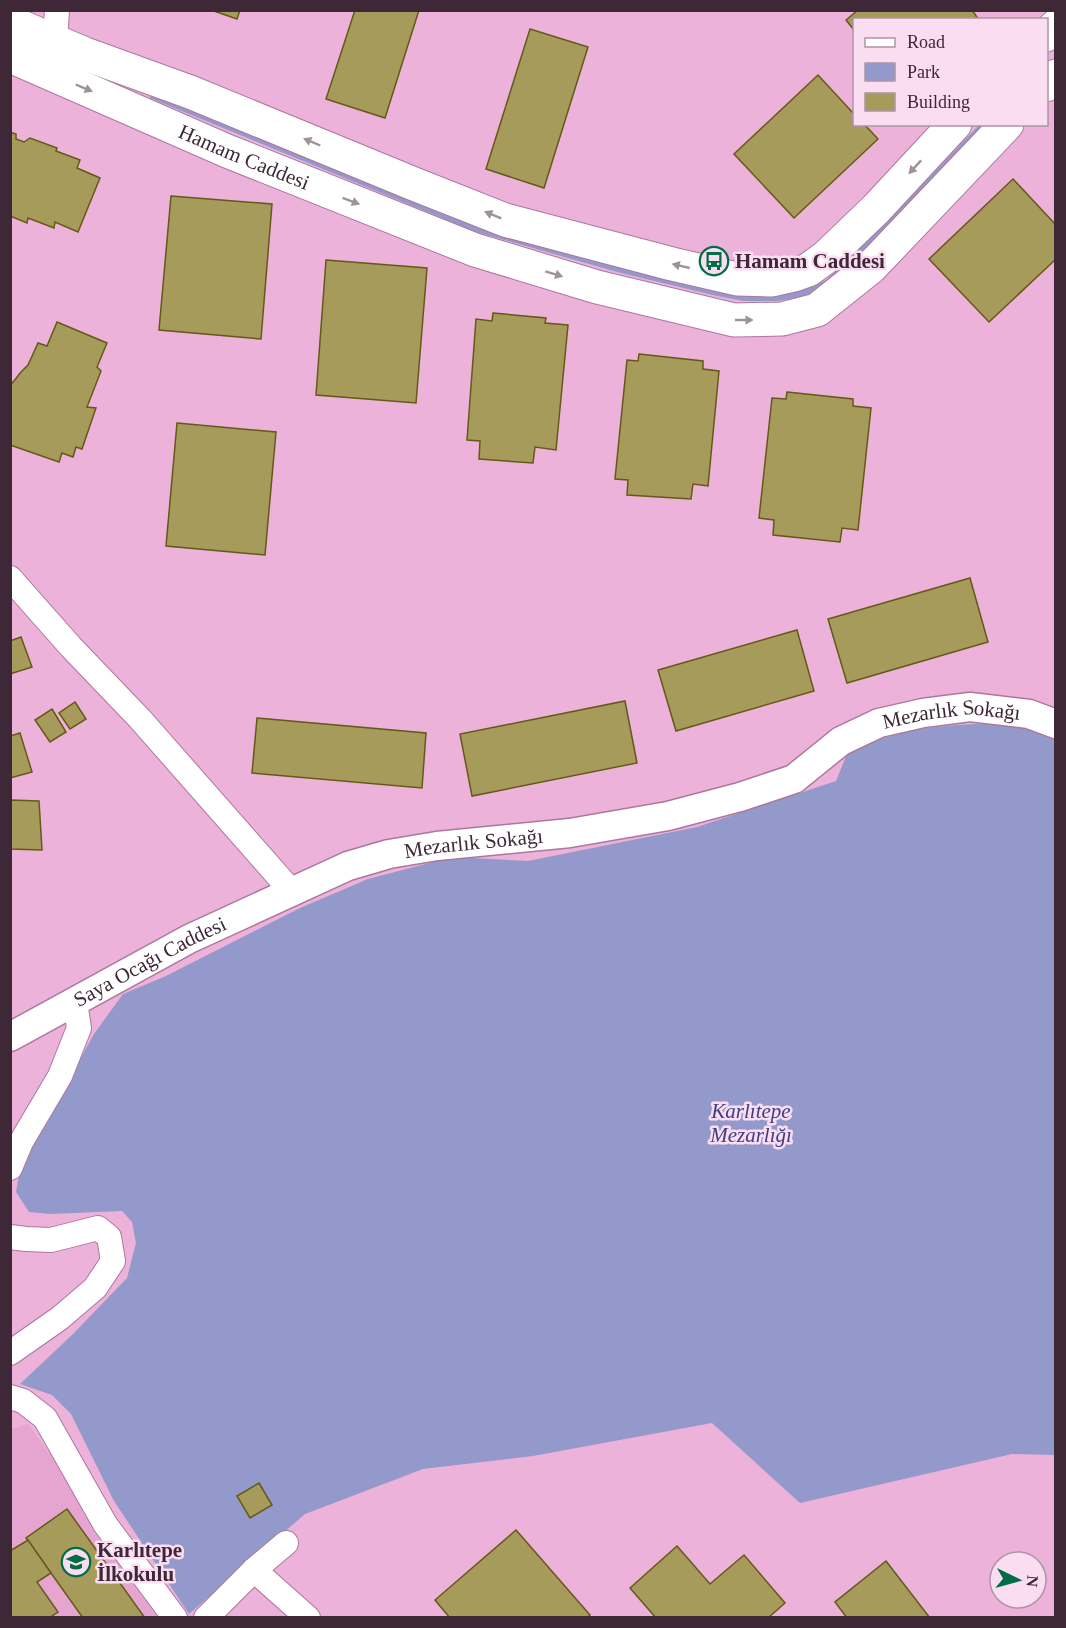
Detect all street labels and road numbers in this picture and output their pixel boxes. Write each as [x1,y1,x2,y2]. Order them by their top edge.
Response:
street label: Hamam Caddesi [175,119,313,195]
street label: Mezarlık Sokağı [880,695,1022,734]
street label: Mezarlık Sokağı [402,824,544,863]
street label: Saya Ocağı Caddesi [69,912,230,1012]

